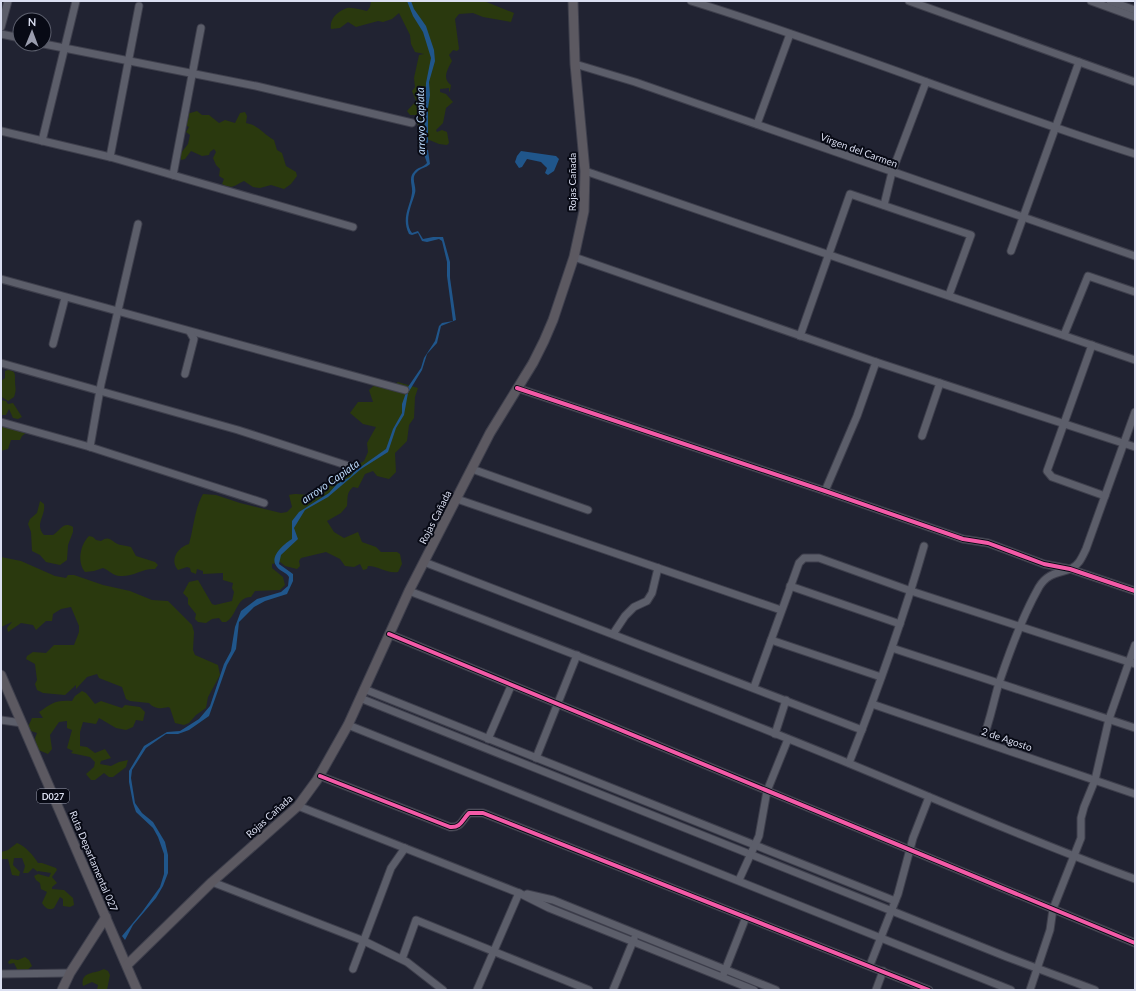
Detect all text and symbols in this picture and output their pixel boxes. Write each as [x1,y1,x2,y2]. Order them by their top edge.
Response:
north arrow [12,12,52,52]
text: N [28,15,37,28]
water label: arroyo Capiata [413,87,427,155]
street label: Virgen del Carmen [819,130,899,170]
street label: Rojas Cañada [566,153,578,211]
water label: arroyo Capiata [299,456,362,506]
street label: Rojas Cañada [416,488,454,546]
street label: 2 de Agosto [980,725,1034,753]
road number: D027 [37,789,69,803]
street label: Rojas Cañada [243,792,295,840]
street label: Ruta Departamental 027 [67,809,121,913]

